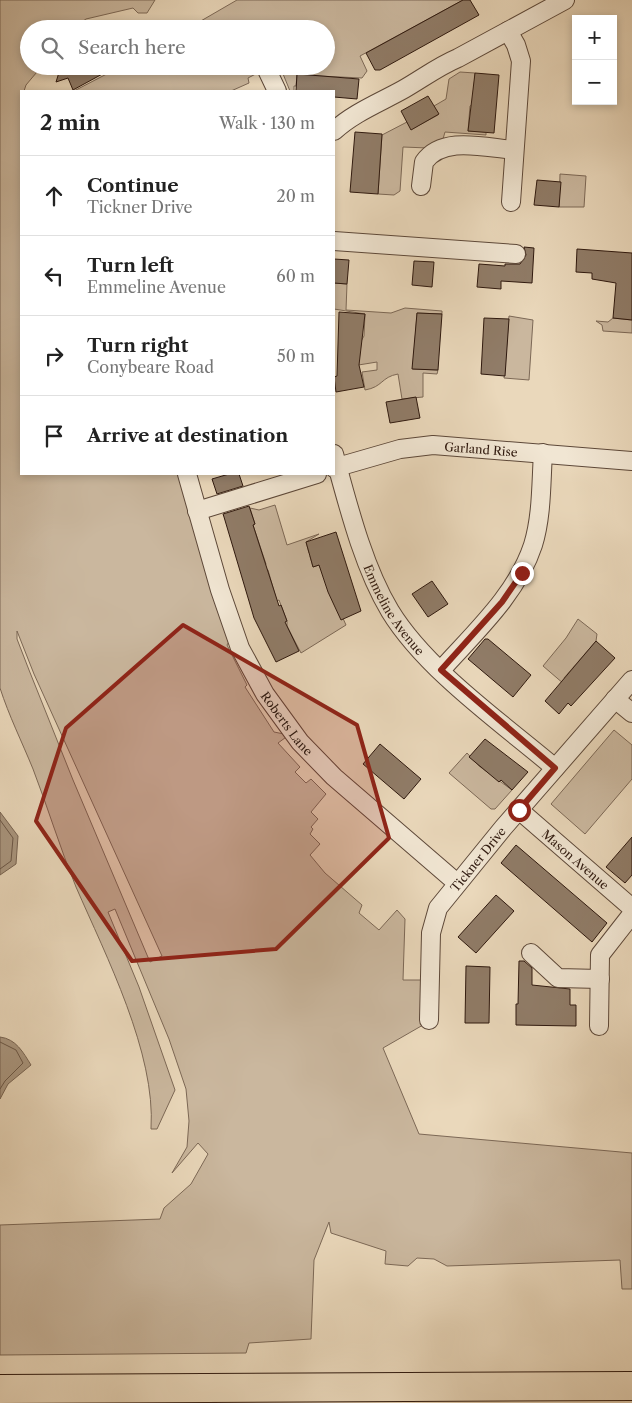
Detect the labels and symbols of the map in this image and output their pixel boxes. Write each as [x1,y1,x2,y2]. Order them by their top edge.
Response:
street label: Garland Rise [444,438,518,459]
street label: Emmeline Avenue [361,562,428,658]
route end [511,562,534,585]
street label: Roberts Lane [258,688,316,758]
route start [508,799,531,822]
street label: Tickner Drive [447,823,509,895]
street label: Mason Avenue [539,826,612,892]

